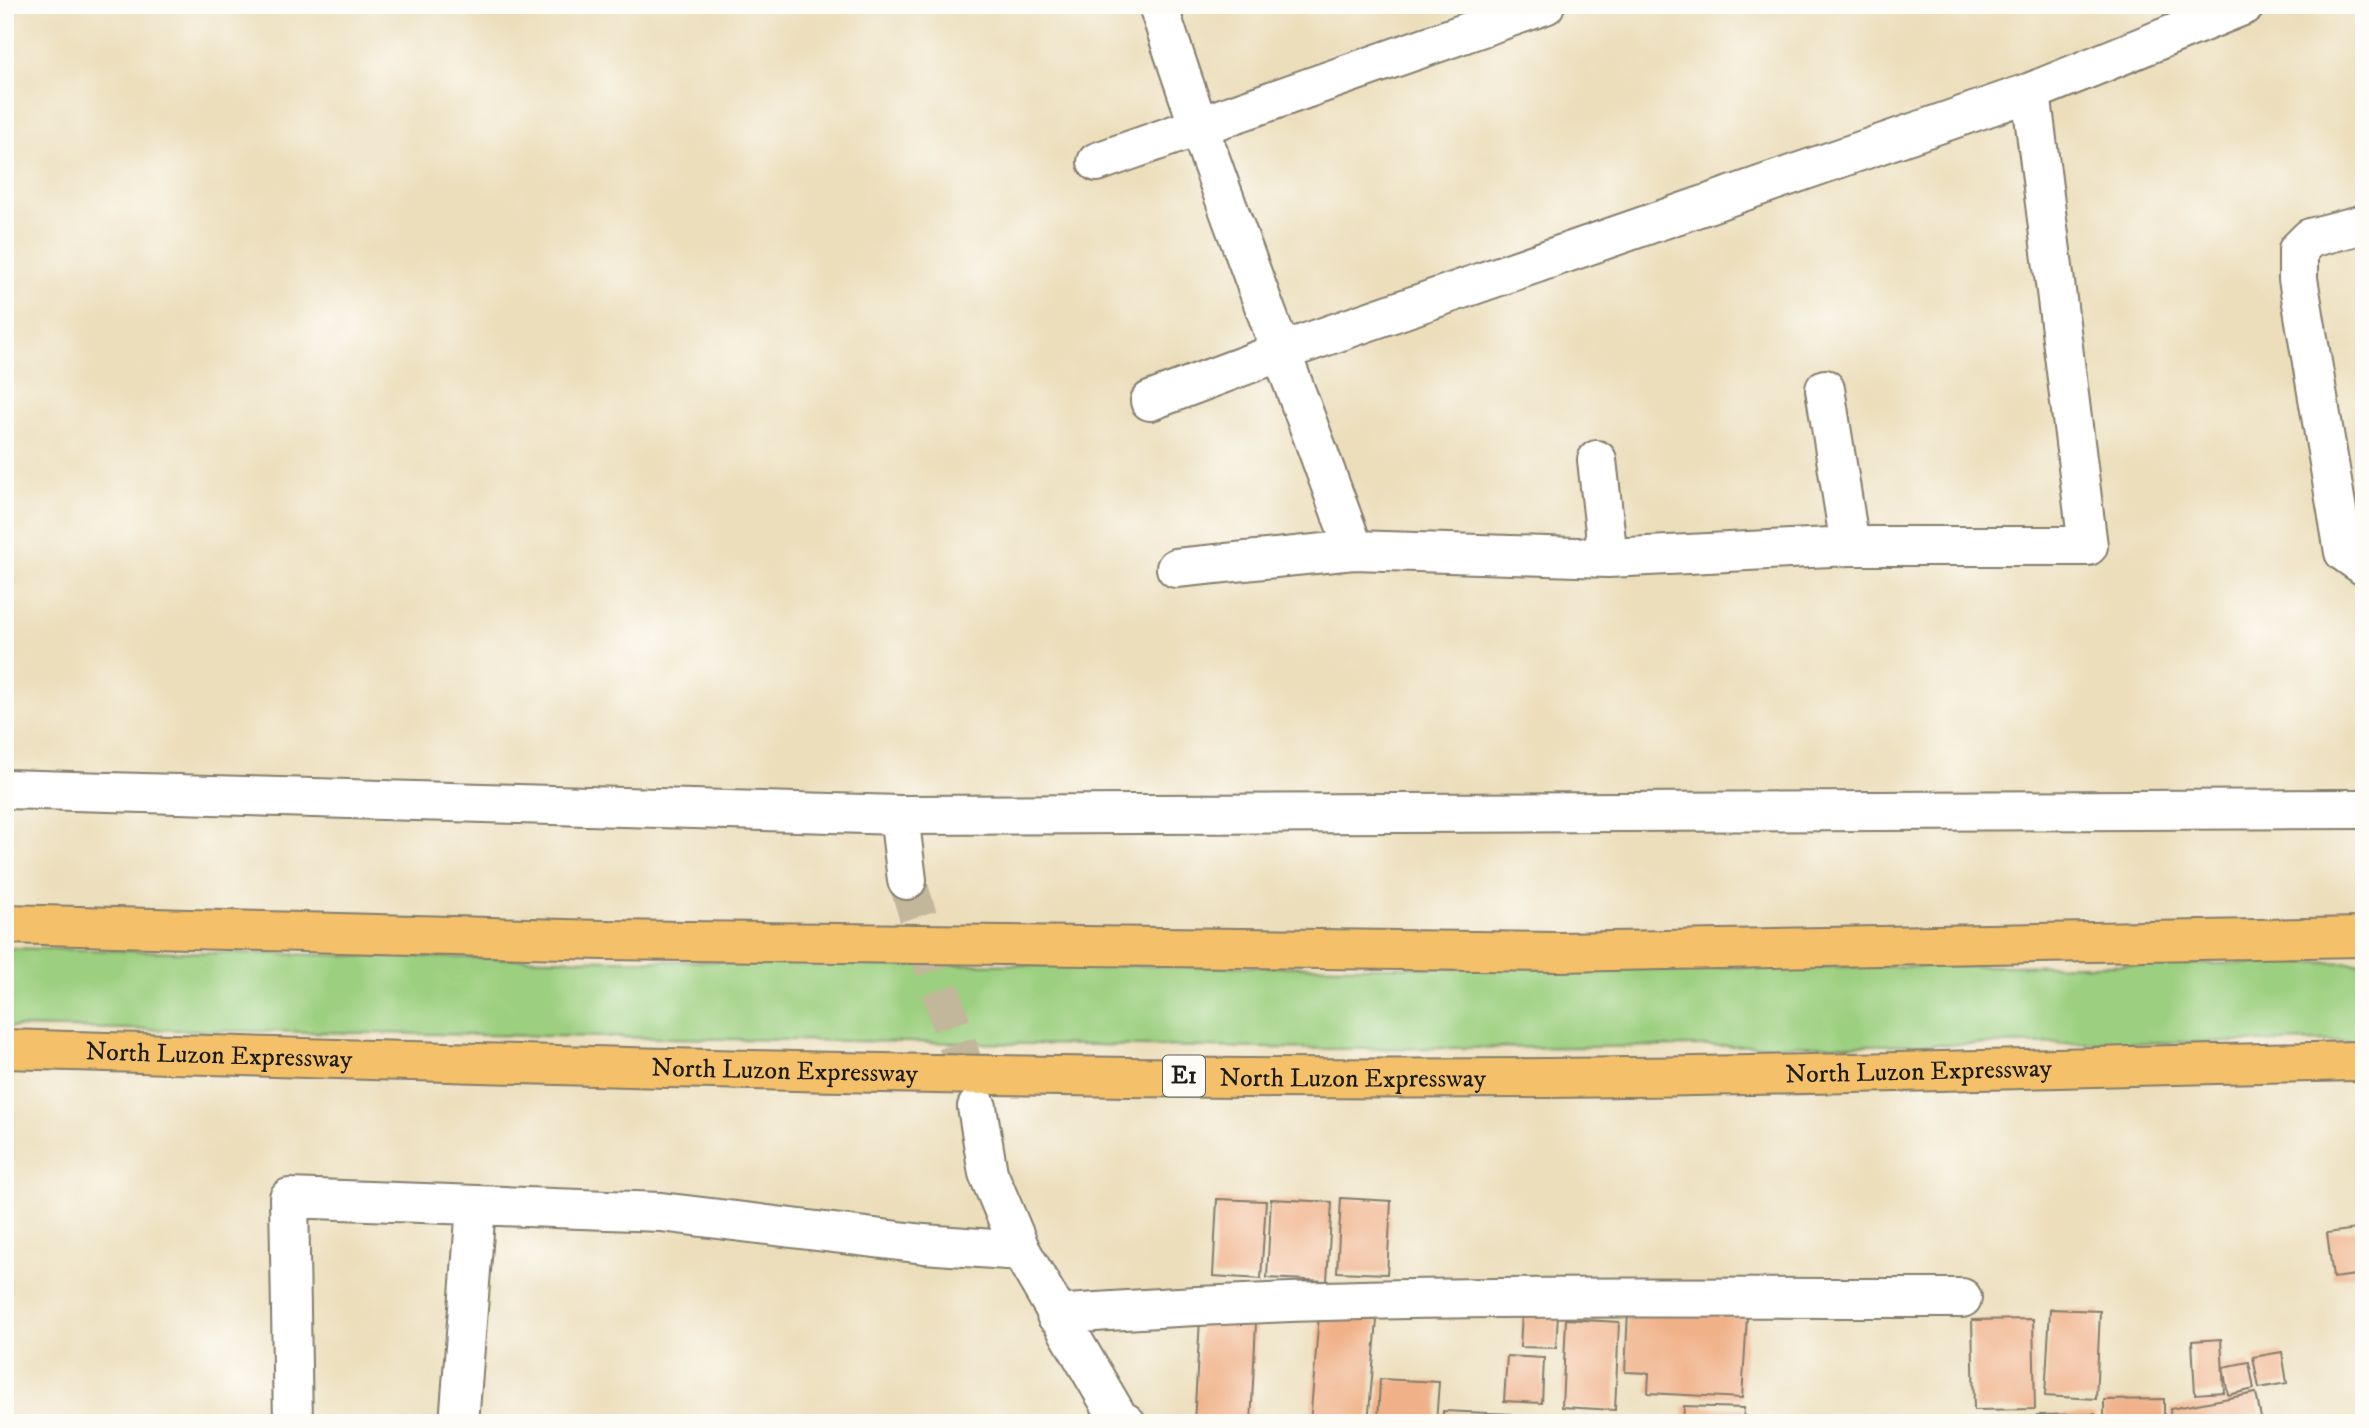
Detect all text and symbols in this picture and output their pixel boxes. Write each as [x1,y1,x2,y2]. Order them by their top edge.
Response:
street label: North Luzon Expressway [85,1035,353,1076]
street label: North Luzon Expressway [651,1051,919,1090]
street label: North Luzon Expressway [1785,1052,2053,1091]
road number: E1 [1163,1056,1205,1096]
street label: North Luzon Expressway [1219,1061,1487,1095]

